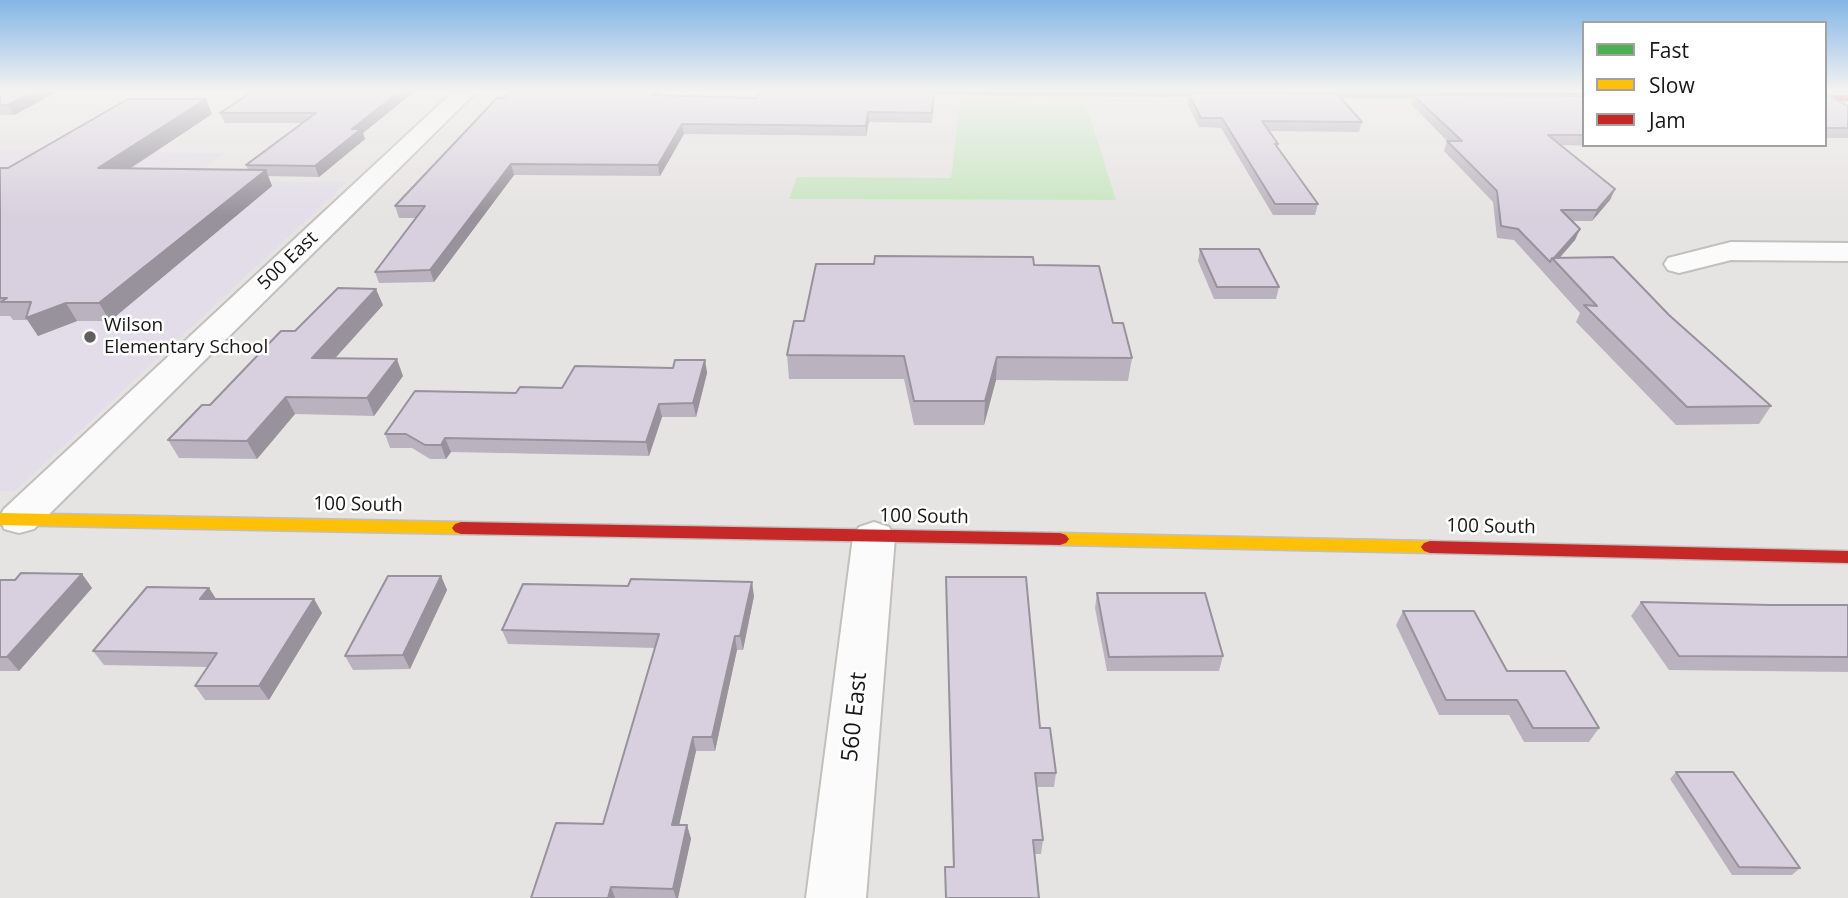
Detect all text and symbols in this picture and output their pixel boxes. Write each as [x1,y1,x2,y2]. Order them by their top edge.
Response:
legend [1582,21,1827,147]
text: Fast [1649,36,1689,64]
text: Slow [1649,71,1695,99]
text: Jam [1649,106,1686,134]
street label: 500 East [253,227,323,295]
place label: Wilson Elementary School [104,315,268,359]
marker: Wilson Elementary School [82,329,98,345]
street label: 100 South [313,493,403,517]
street label: 100 South [879,505,969,529]
street label: 100 South [1446,515,1536,539]
street label: 560 East [837,671,873,763]

